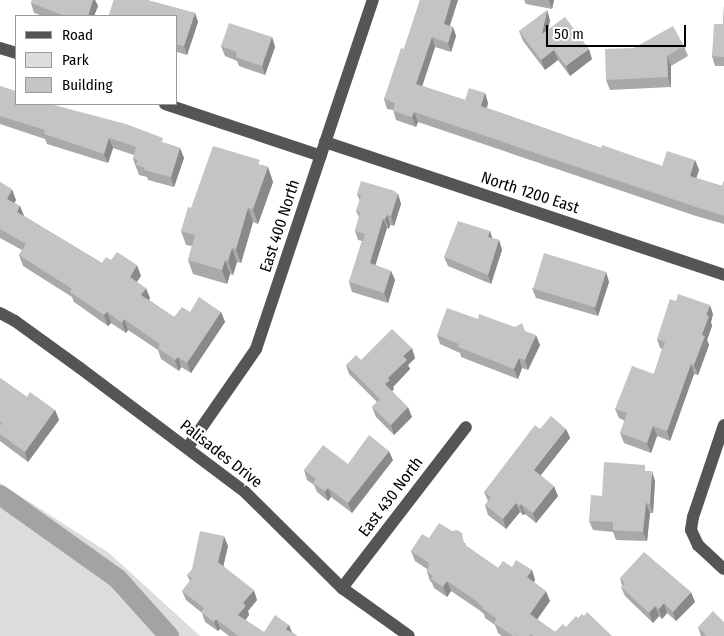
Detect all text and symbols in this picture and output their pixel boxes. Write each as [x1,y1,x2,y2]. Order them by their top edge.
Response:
legend [15,15,178,105]
scale bar [549,15,689,47]
text: 50 m [554,25,584,43]
text: Road [62,26,93,44]
text: Park [62,51,89,69]
text: Building [62,76,113,94]
street label: North 1200 East [479,168,581,218]
street label: East 400 North [256,177,304,275]
street label: Palisades Drive [176,416,266,492]
street label: East 430 North [355,453,427,541]

